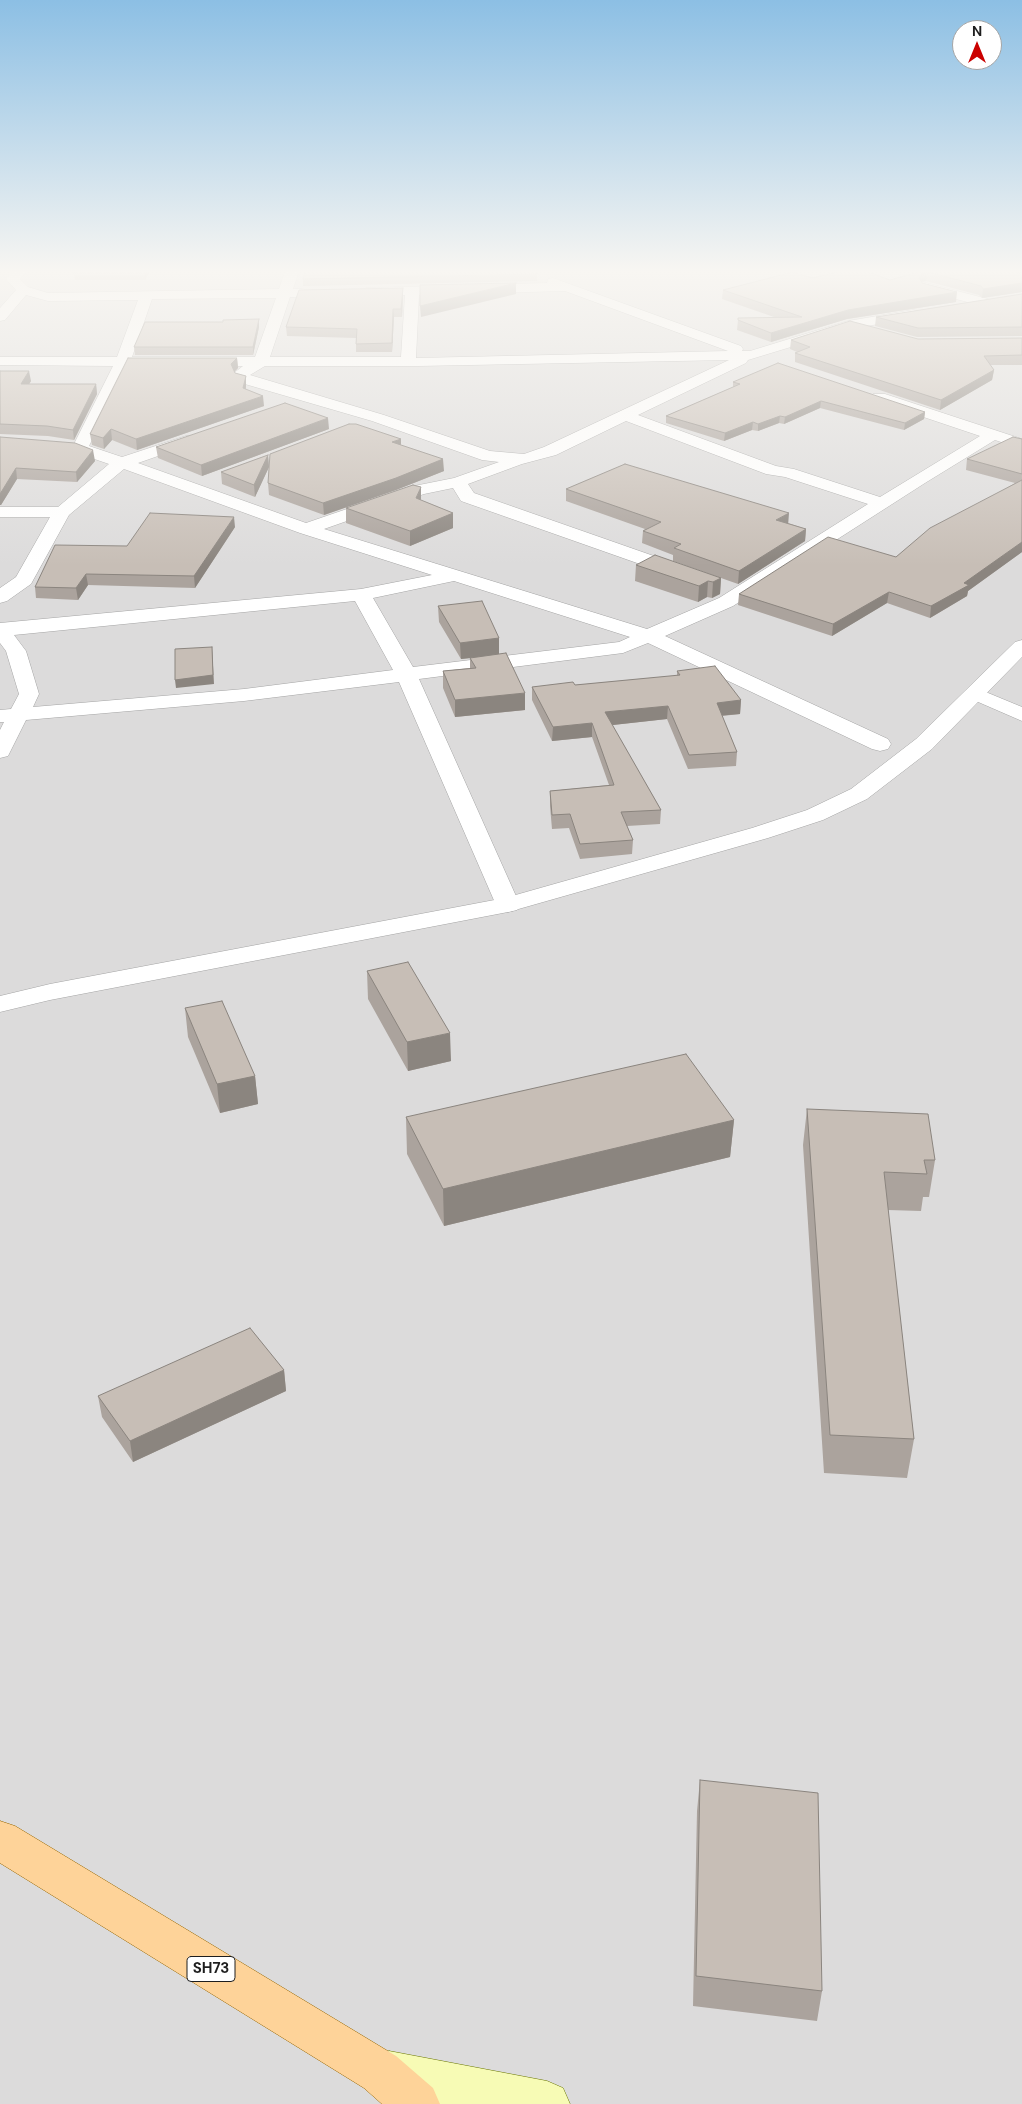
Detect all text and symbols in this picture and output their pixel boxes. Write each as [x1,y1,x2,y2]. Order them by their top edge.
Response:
north arrow [952,20,1002,70]
text: N [972,22,982,40]
road number: SH73 [187,1956,235,1982]

